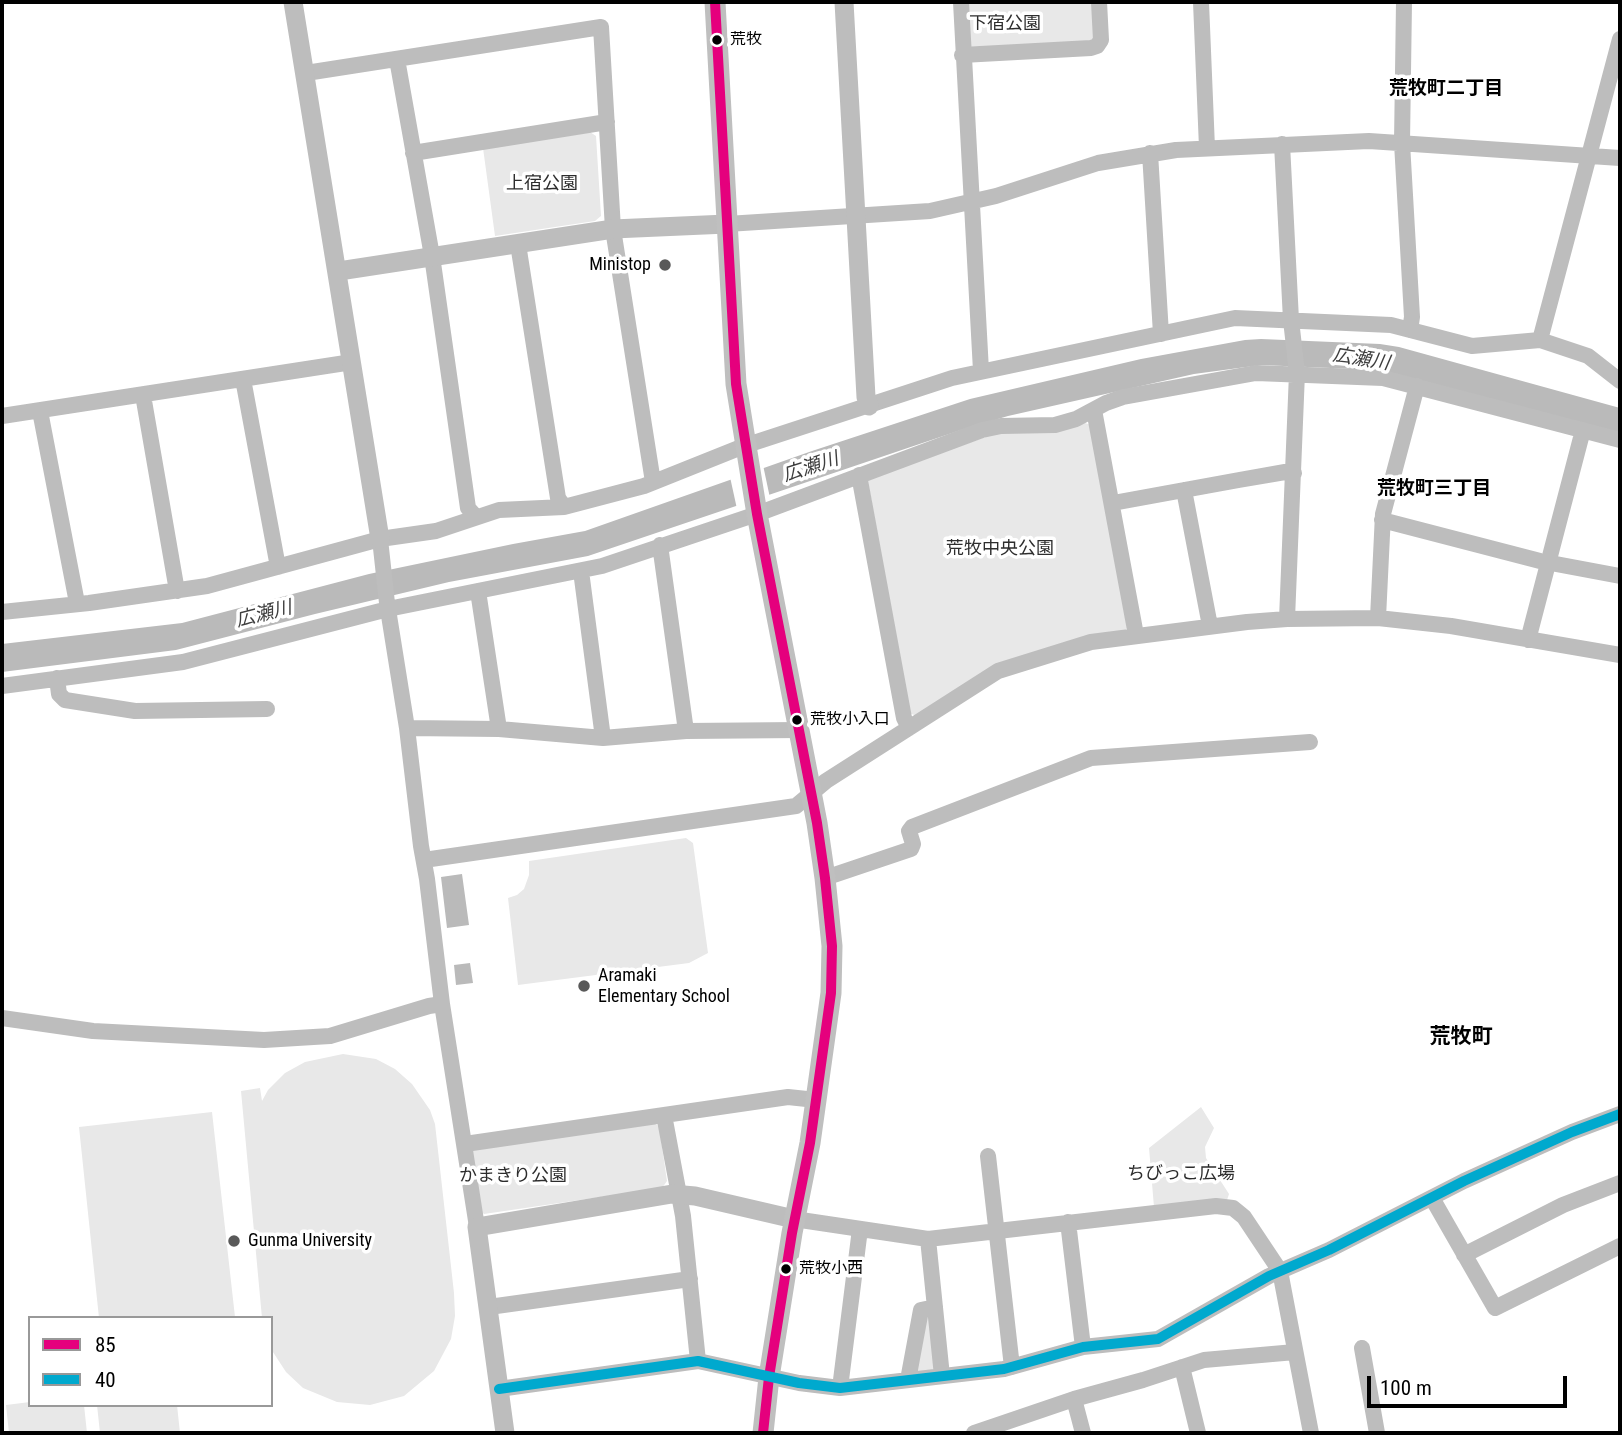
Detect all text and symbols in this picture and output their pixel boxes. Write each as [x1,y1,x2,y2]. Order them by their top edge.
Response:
park label: 下宿公園 [969,13,1041,35]
place label: 荒牧 [730,30,762,50]
marker: 荒牧 [710,33,724,47]
district label: 荒牧町二丁目 [1389,78,1503,100]
park label: 上宿公園 [506,173,578,195]
place label: Ministop [589,254,651,276]
marker: Ministop [657,257,673,273]
water label: 広瀬川 [1331,344,1391,376]
water label: 広瀬川 [780,448,842,488]
district label: 荒牧町三丁目 [1377,478,1491,500]
park label: 荒牧中央公園 [946,538,1054,560]
water label: 広瀬川 [234,597,294,633]
place label: 荒牧小入口 [810,710,890,730]
marker: 荒牧小入口 [790,713,804,727]
place label: Aramaki Elementary School [598,965,730,1007]
marker: Aramaki Elementary School [576,978,592,994]
district label: 荒牧町 [1430,1025,1492,1051]
park label: ちびっこ広場 [1127,1163,1235,1185]
park label: かまきり公園 [459,1165,567,1187]
place label: Gunma University [248,1230,372,1252]
marker: Gunma University [226,1233,242,1249]
place label: 荒牧小西 [799,1259,863,1279]
marker: 荒牧小西 [779,1262,793,1276]
legend [28,1316,273,1407]
text: 85 [95,1333,116,1357]
scale bar [1370,1362,1570,1406]
text: 40 [95,1368,116,1392]
text: 100 m [1380,1376,1432,1400]

